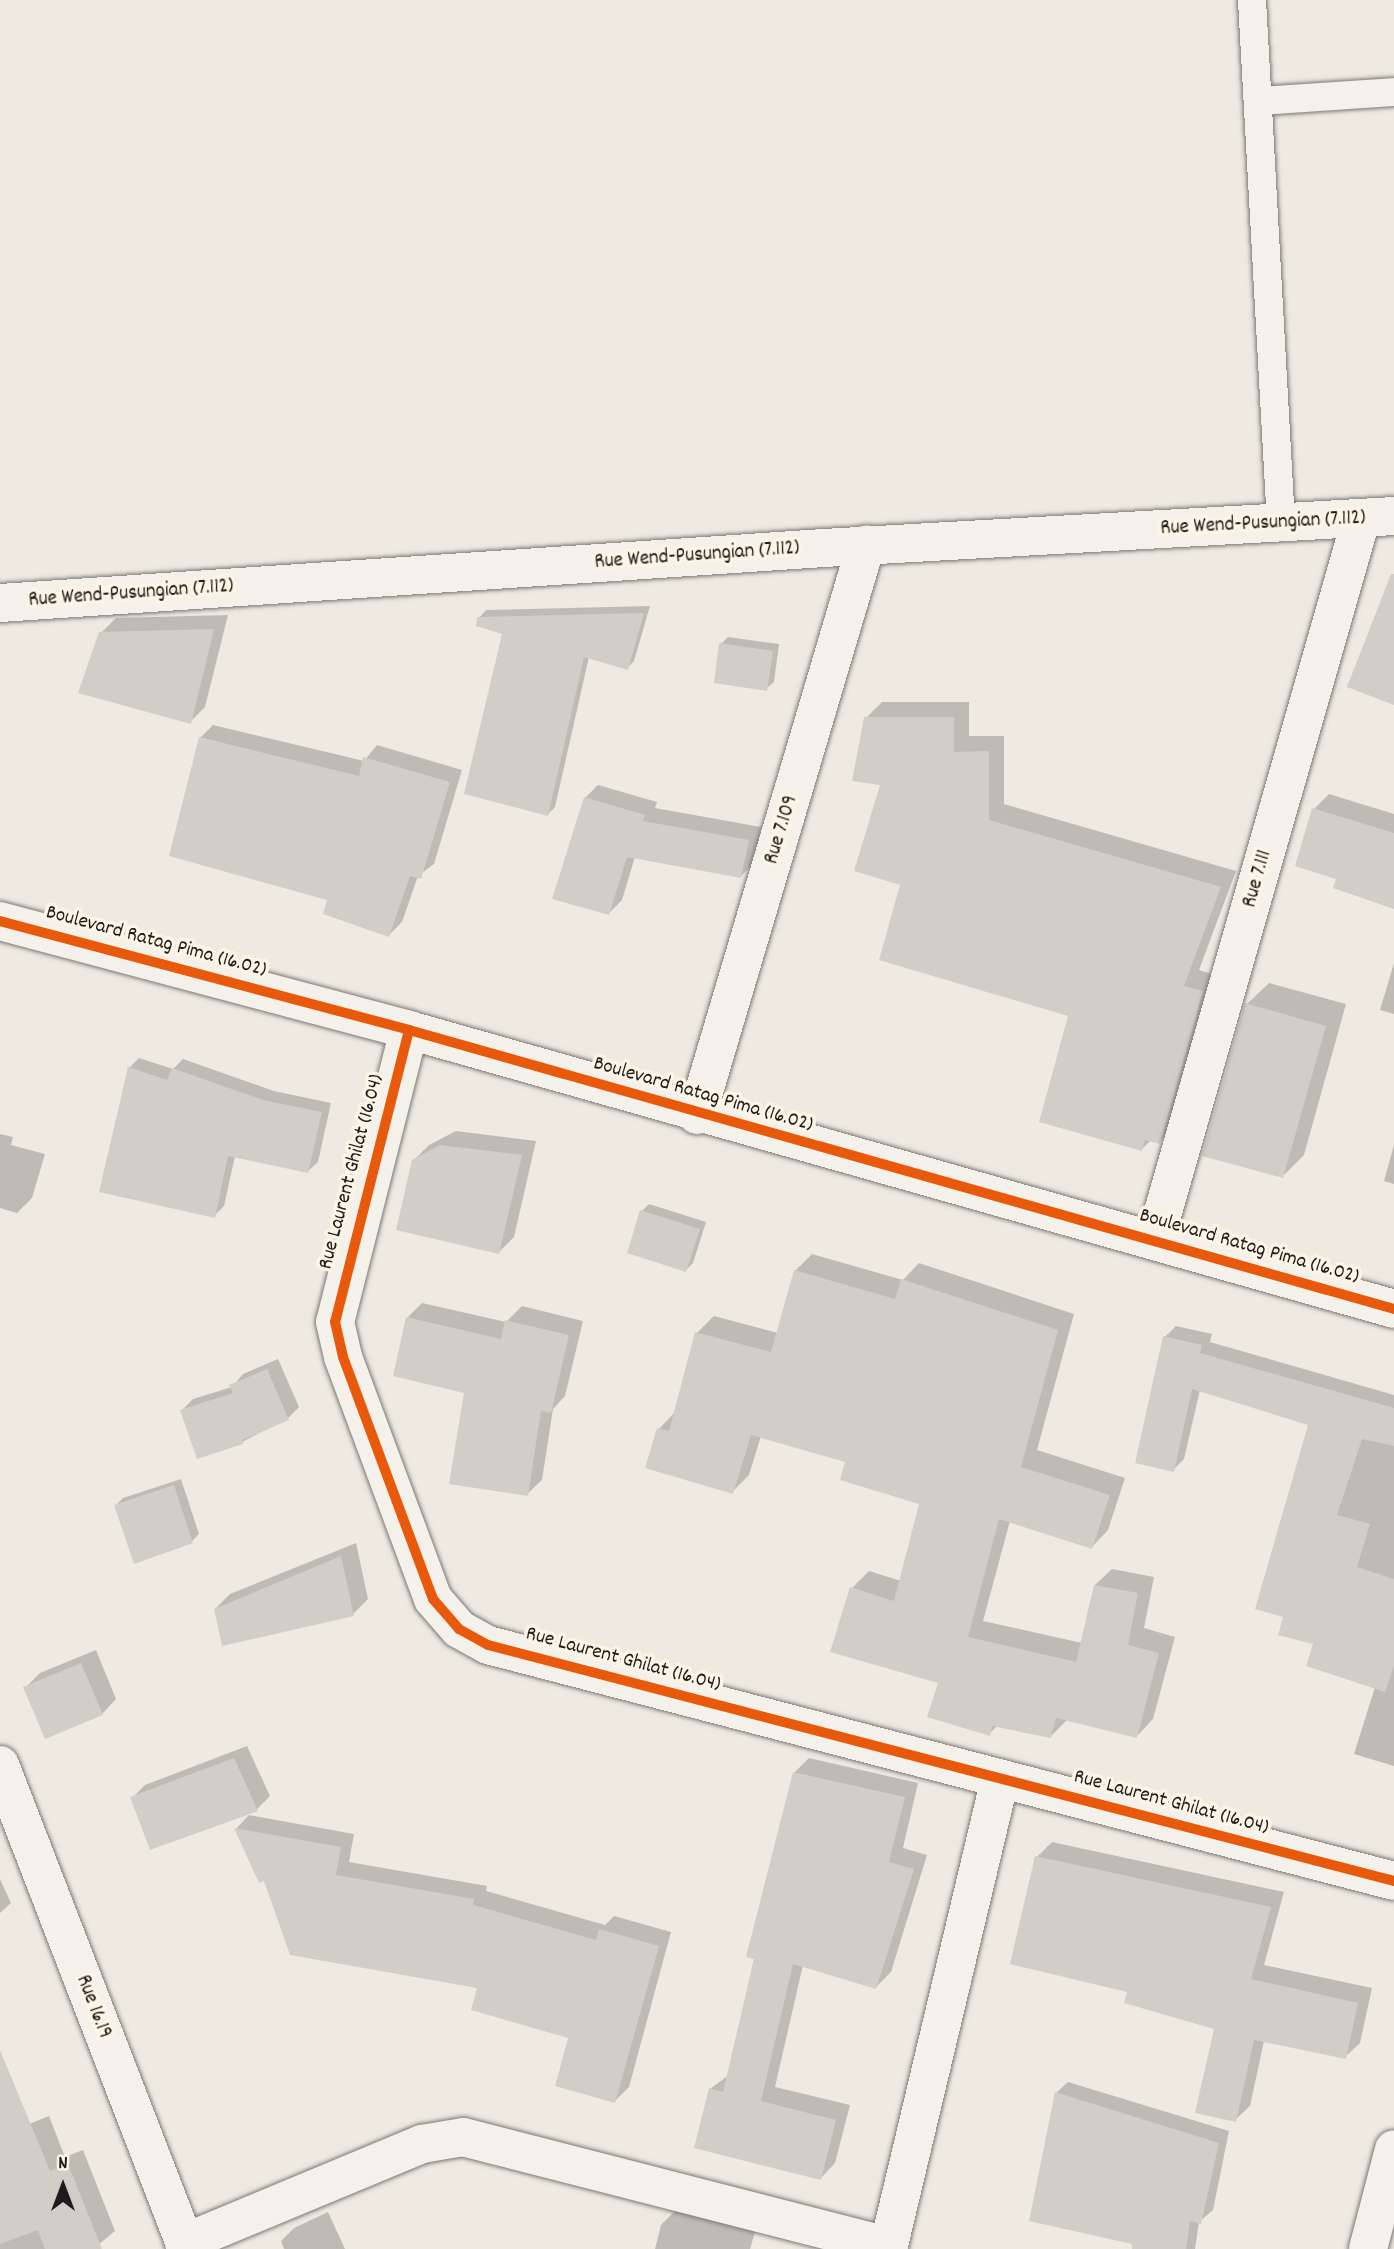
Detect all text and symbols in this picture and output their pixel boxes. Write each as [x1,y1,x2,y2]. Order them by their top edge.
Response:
street label: Rue Wend-Pusungian (7.112) [1160,506,1366,542]
street label: Rue Wend-Pusungian (7.112) [594,536,800,576]
street label: Rue Wend-Pusungian (7.112) [28,574,234,614]
street label: Rue 7.109 [760,793,804,867]
street label: Rue 7.111 [1238,847,1278,911]
street label: Boulevard Ratag Pima (16.02) [43,900,269,984]
street label: Boulevard Ratag Pima (16.02) [590,1052,816,1138]
street label: Rue Laurent Ghilat (16.04) [314,1072,390,1272]
street label: Boulevard Ratag Pima (16.02) [1136,1204,1362,1290]
street label: Rue Laurent Ghilat (16.04) [523,1622,723,1698]
street label: Rue Laurent Ghilat (16.04) [1071,1765,1271,1841]
street label: Rue 16.19 [69,1972,117,2042]
north arrow [28,2151,98,2221]
text: N [58,2151,68,2178]

